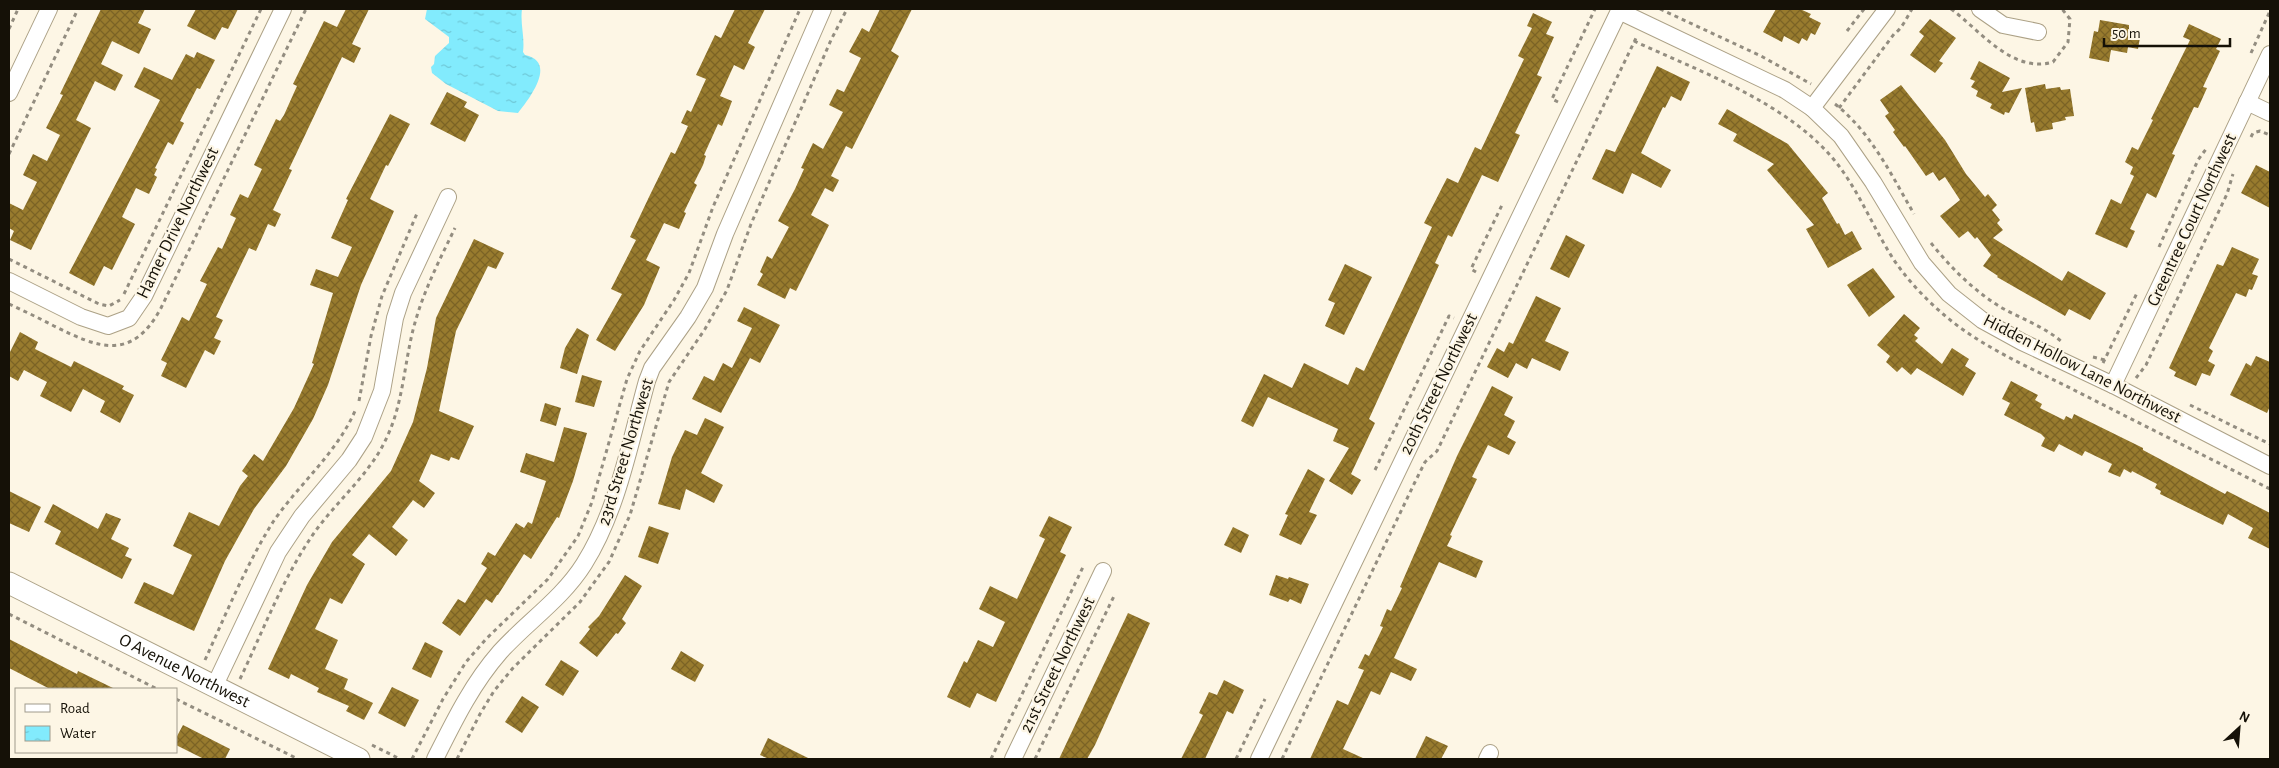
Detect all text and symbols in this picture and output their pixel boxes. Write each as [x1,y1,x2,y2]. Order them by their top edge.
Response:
scale bar [2104,15,2230,47]
text: 50 m [2112,26,2141,41]
street label: Greentree Court Northwest [2144,131,2240,309]
street label: Hamer Drive Northwest [134,144,223,301]
street label: 20th Street Northwest [1397,310,1481,458]
street label: Hidden Hollow Lane Northwest [1980,311,2184,427]
street label: 23rd Street Northwest [595,376,657,528]
street label: 21st Street Northwest [1017,594,1099,736]
street label: O Avenue Northwest [116,631,253,712]
legend [15,688,178,753]
text: Road [60,701,90,716]
north arrow [2214,703,2264,753]
text: N [2237,709,2252,726]
text: Water [60,726,96,741]

